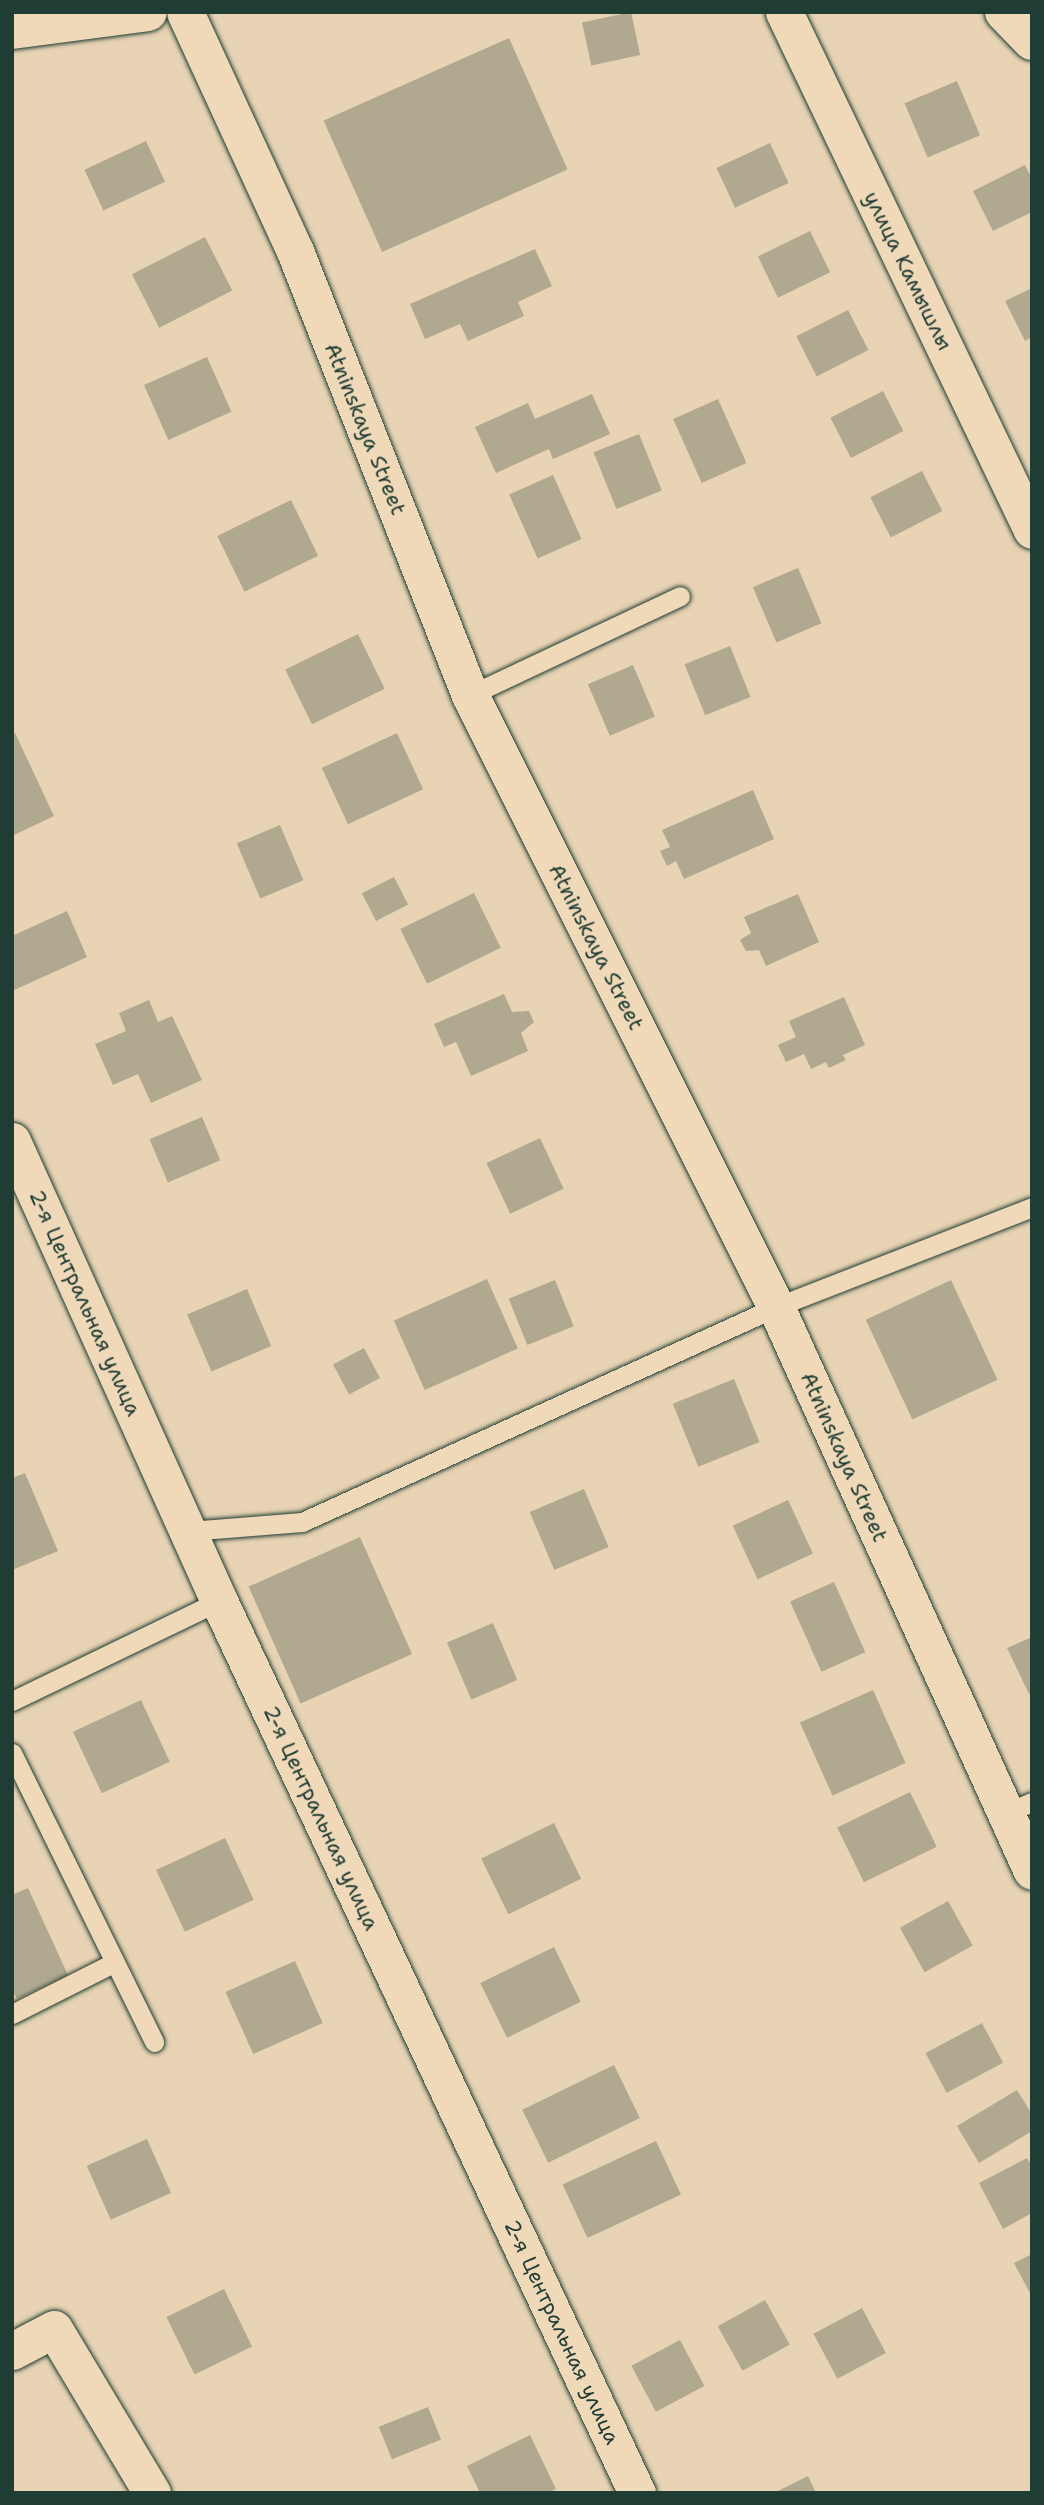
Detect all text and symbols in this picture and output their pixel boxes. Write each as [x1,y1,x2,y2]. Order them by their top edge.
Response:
street label: улица Камышлы [859,187,957,355]
street label: Atninskaya Street [319,339,411,519]
street label: Atninskaya Street [543,860,649,1034]
street label: 2-я Центральная улица [24,1186,146,1420]
street label: Atninskaya Street [795,1368,893,1546]
street label: 2-я Центральная улица [258,1702,384,1934]
street label: 2-я Центральная улица [499,2216,625,2448]

